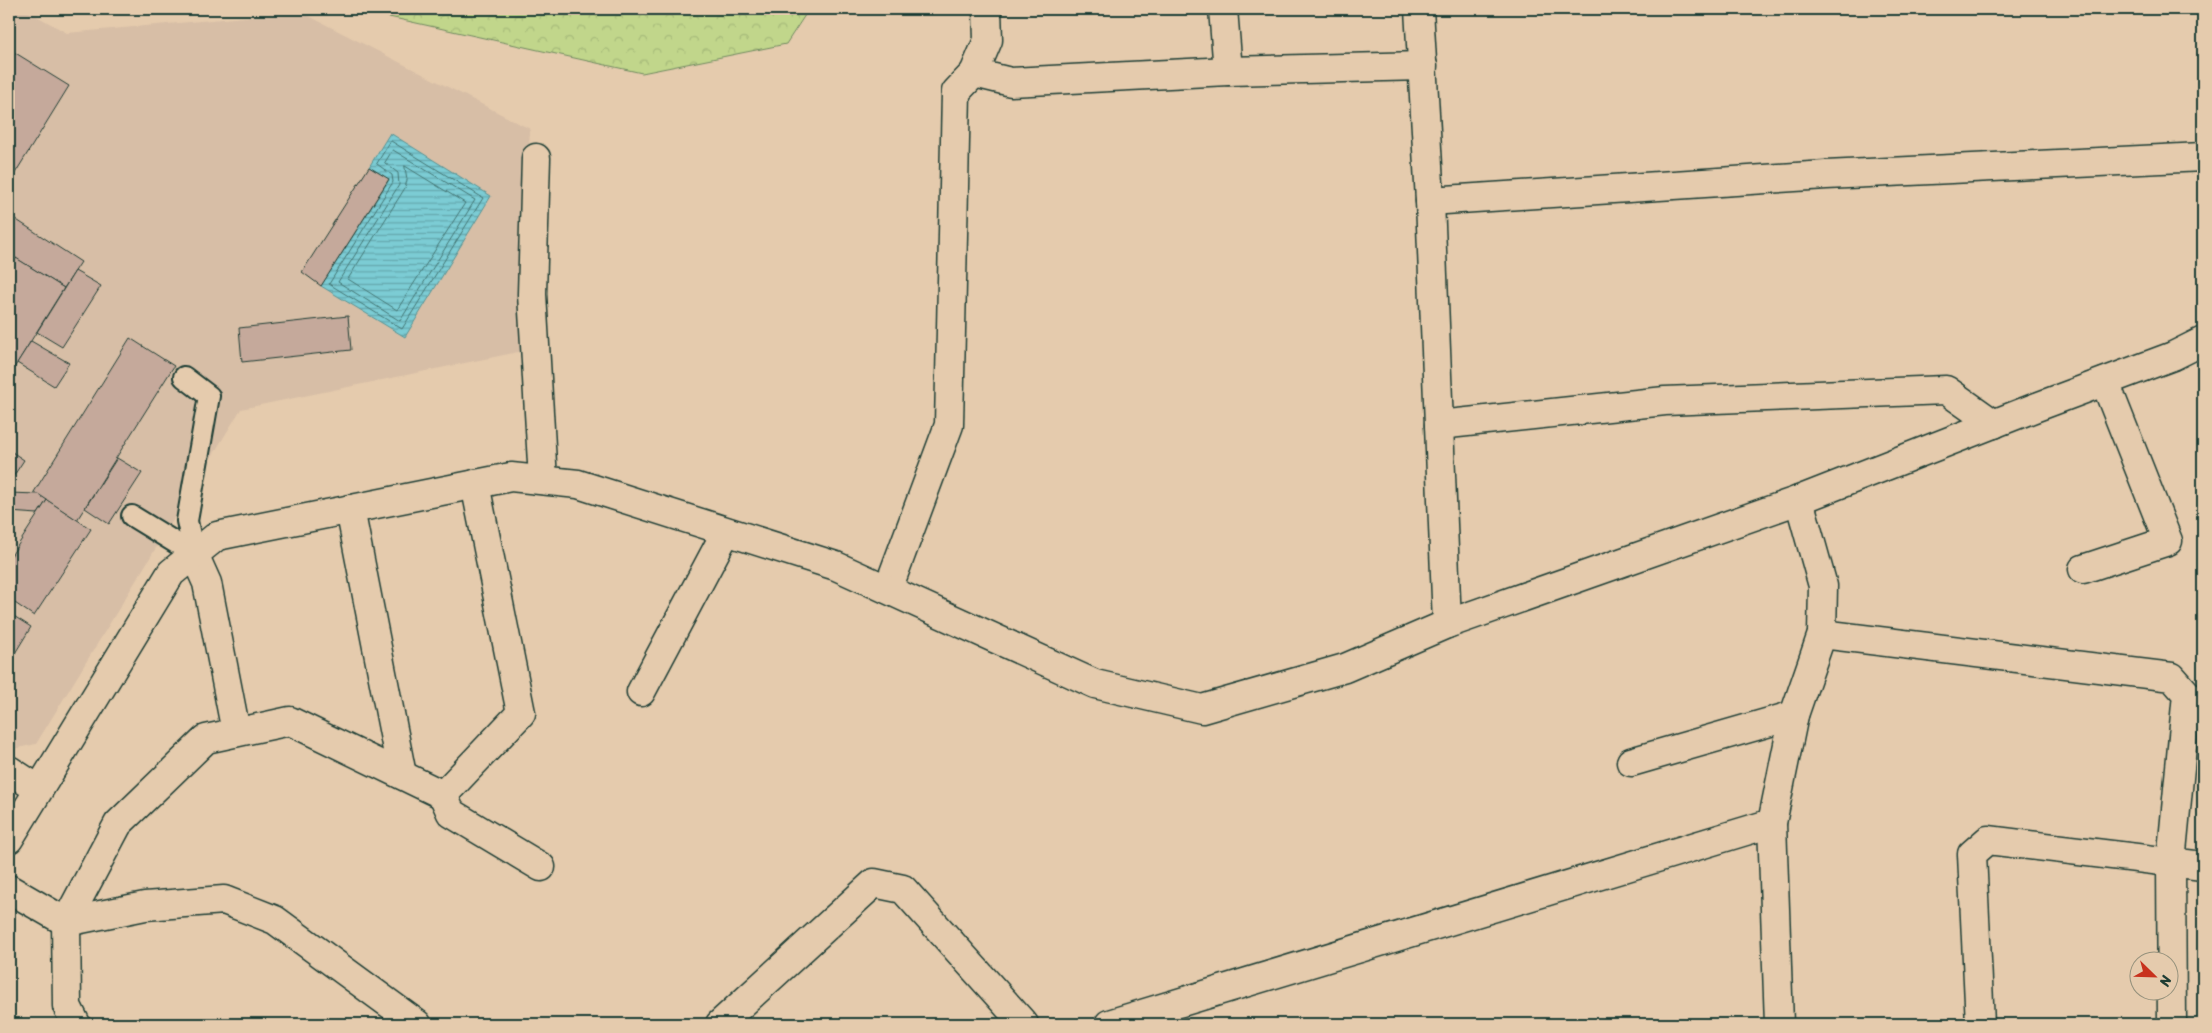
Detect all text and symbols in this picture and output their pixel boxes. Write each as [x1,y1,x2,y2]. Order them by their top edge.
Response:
north arrow [2130,950,2180,1000]
text: N [2152,971,2179,991]

